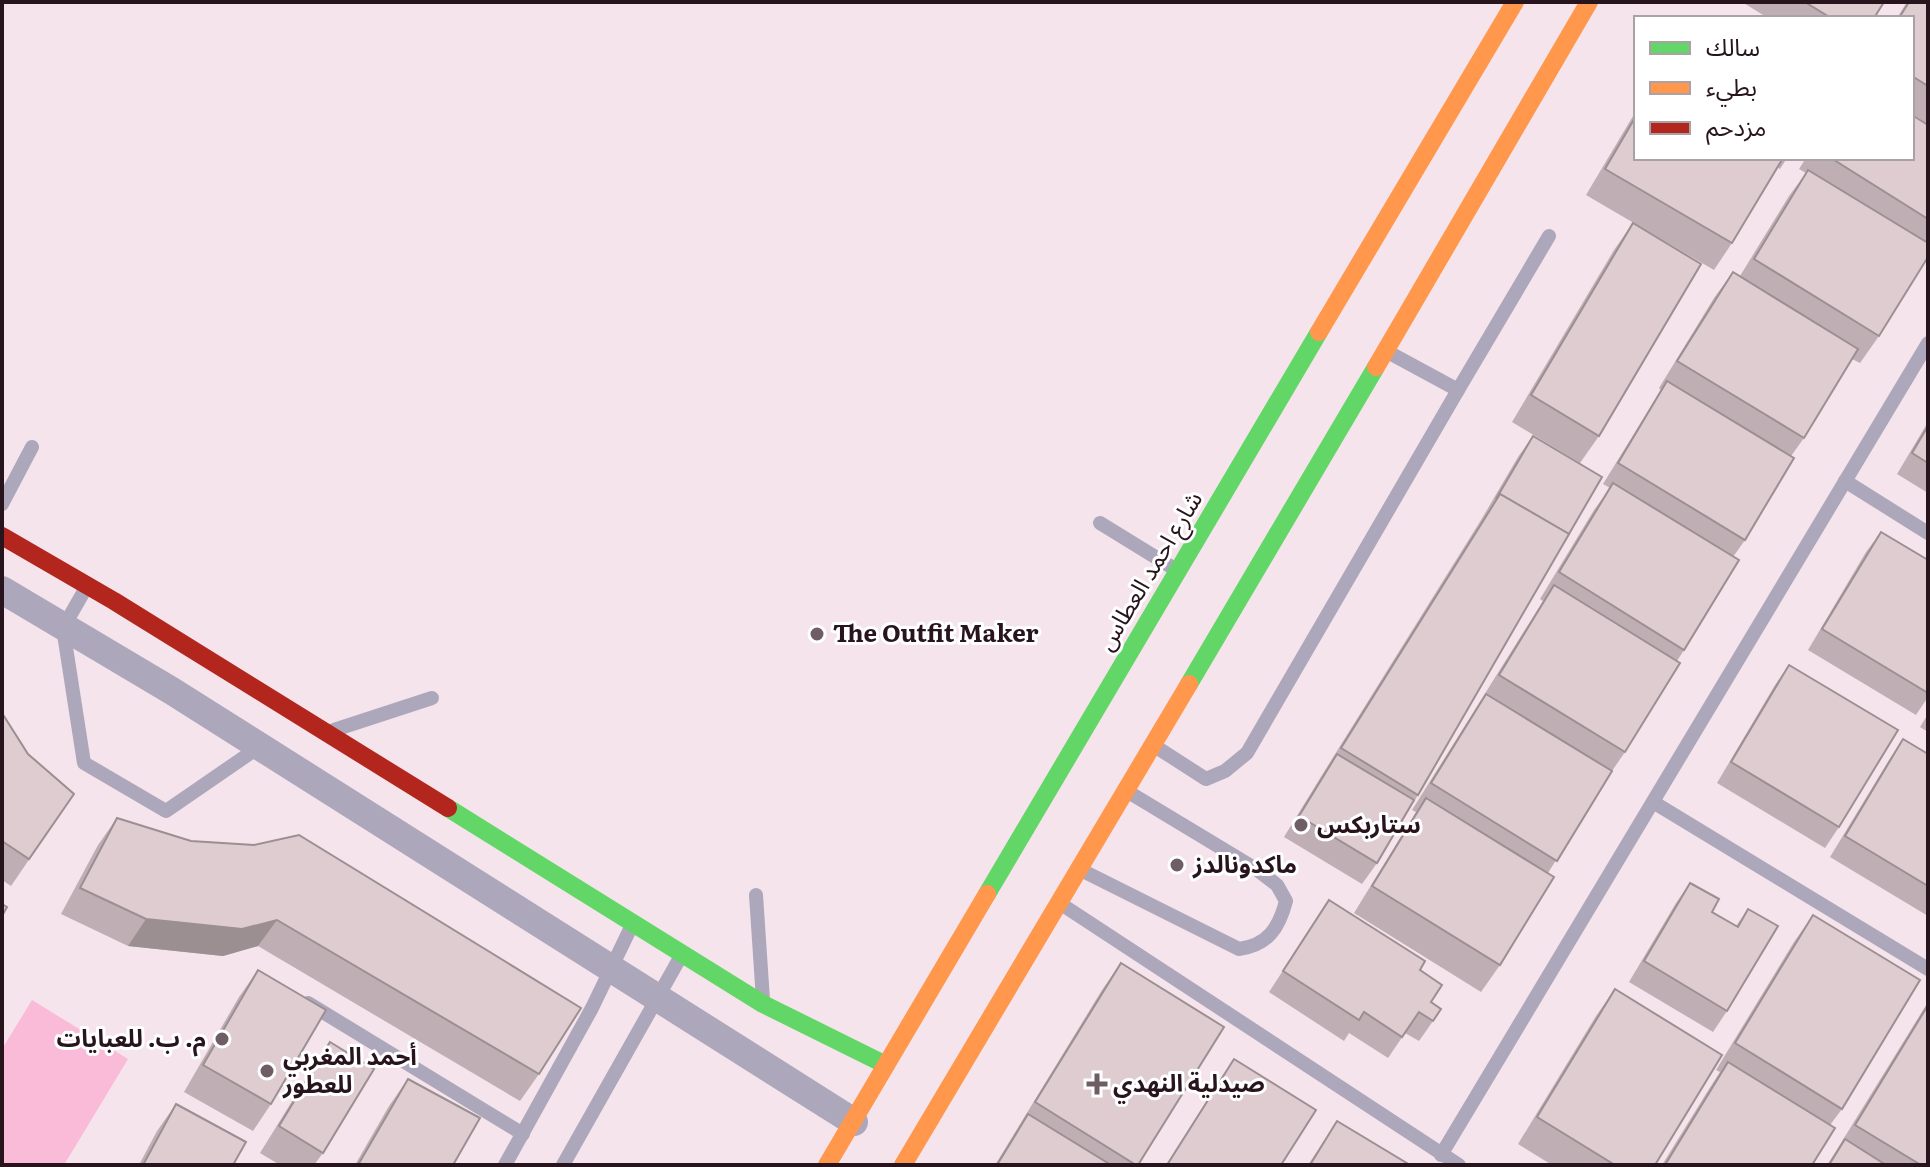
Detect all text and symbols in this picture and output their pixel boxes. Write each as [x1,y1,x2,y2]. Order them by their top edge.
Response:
legend [1634,16,1914,160]
text: سالك [1706,28,1760,63]
text: بطيء [1706,68,1757,107]
text: مزدحم [1706,108,1766,145]
street label: شارع احمد العطاس [1086,483,1211,657]
place label: The Outfit Maker [833,614,1039,649]
marker: The Outfit Maker [808,625,826,643]
place label: ستاربكس [1317,805,1421,840]
marker: ستاربكس [1292,816,1310,834]
place label: ماكدونالدز [1192,845,1297,880]
marker: ماكدونالدز [1168,856,1186,874]
place label: م. ب. للعبايات [57,1019,206,1057]
marker: م. ب. للعبايات [213,1030,231,1048]
place label: أحمد المغربي للعطور [282,1037,417,1100]
marker: أحمد المغربي للعطور [258,1062,276,1080]
place label: صيدلية النهدي [1113,1064,1265,1104]
marker: صيدلية النهدي [1088,1075,1106,1093]

